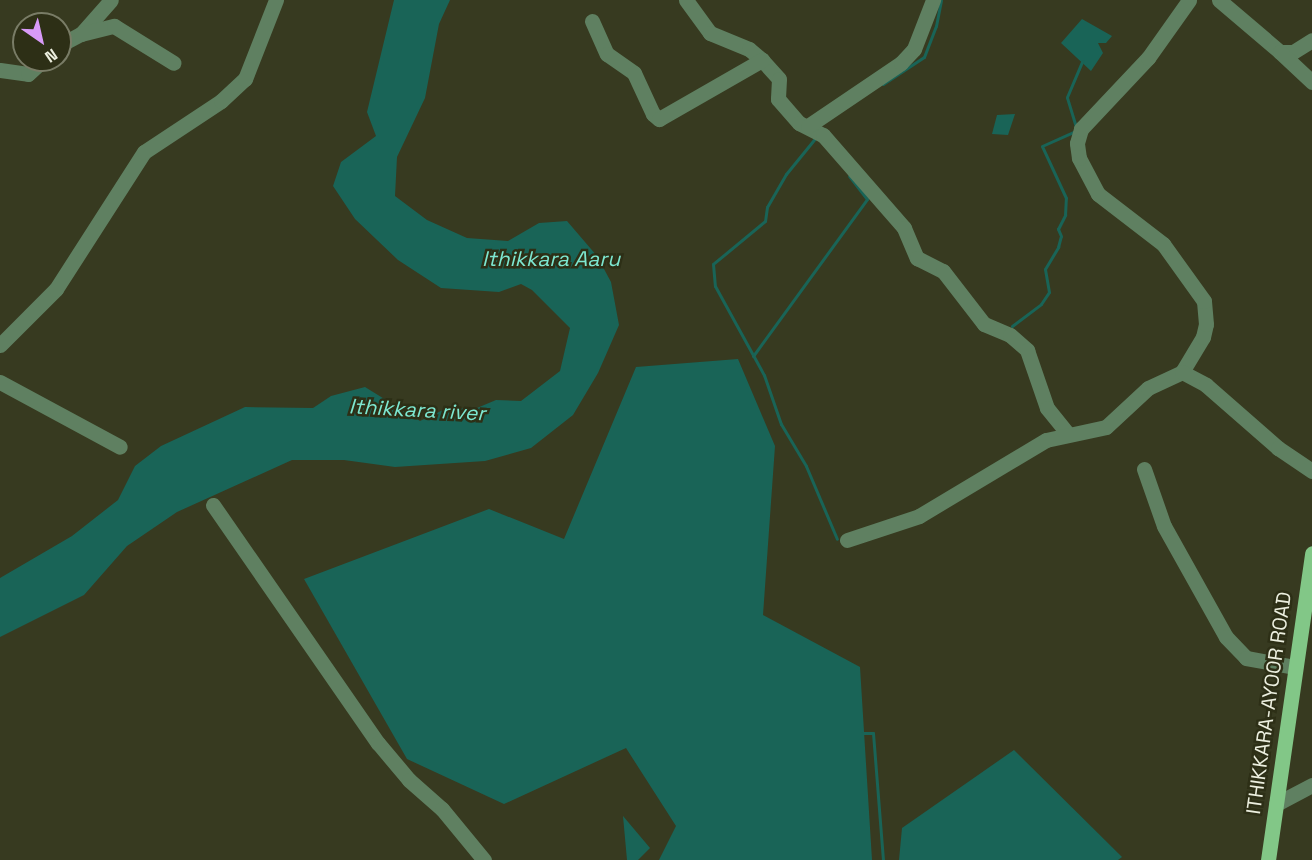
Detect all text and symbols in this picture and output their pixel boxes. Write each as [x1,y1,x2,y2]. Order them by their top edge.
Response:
north arrow [12,12,72,72]
text: N [41,44,62,67]
water label: Ithikkara Aaru [482,246,620,272]
water label: Ithikkara river [348,394,486,426]
street label: ITHIKKARA-AYOOR ROAD [1242,590,1296,816]

